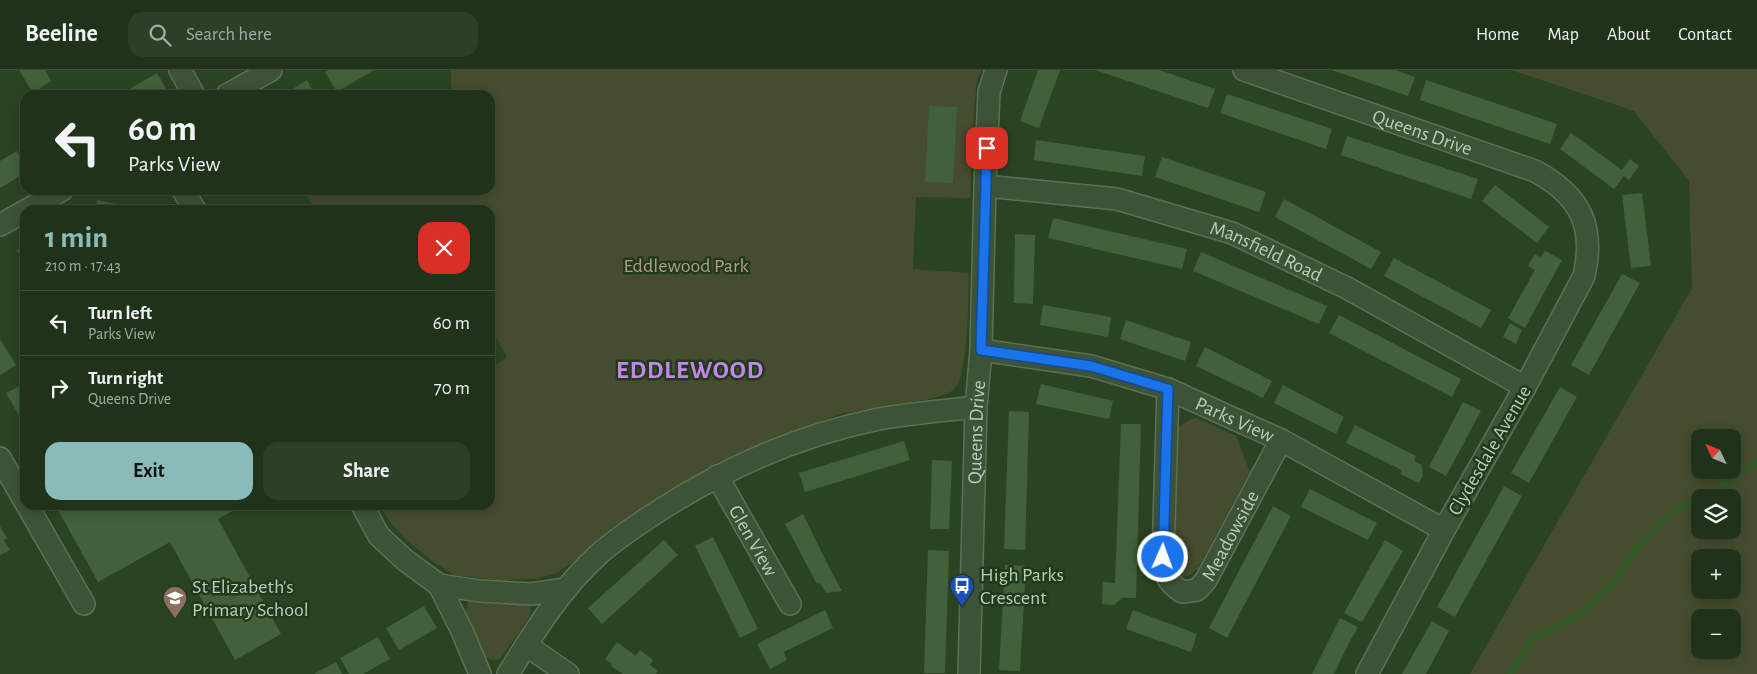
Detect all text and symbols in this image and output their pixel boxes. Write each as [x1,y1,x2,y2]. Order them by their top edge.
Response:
search box [128,12,478,57]
icon: search [146,21,174,49]
text: Beeline [25,22,98,46]
text: Search here [186,25,272,44]
text: Home [1476,26,1519,44]
text: Map [1547,26,1579,44]
text: About [1607,26,1650,44]
text: Contact [1678,26,1732,44]
street label: Queens Drive [1370,106,1475,159]
icon: left [45,110,110,175]
text: 60 m [128,112,197,147]
pin [966,127,1008,169]
icon: arrive [973,134,1001,162]
text: Parks View [128,153,220,175]
street label: Mansfield Road [1208,218,1325,286]
button: close [418,222,470,274]
text: 1 min [45,223,108,253]
park label: Eddlewood Park [623,256,749,276]
text: 210 m · 17:43 [45,258,121,274]
text: Turn left [88,304,152,323]
icon: left [45,309,73,337]
text: 60 m [433,314,470,333]
text: Parks View [88,326,155,342]
district label: EDDLEWOOD [616,358,764,383]
text: Turn right [88,369,163,388]
icon: right [45,374,73,402]
text: 70 m [434,379,470,398]
street label: Queens Drive [965,379,989,484]
street label: Clydesdale Avenue [1445,382,1535,519]
text: Queens Drive [88,391,171,407]
street label: Parks View [1192,394,1277,447]
north arrow [1691,429,1741,479]
map controls [1691,429,1741,659]
button: Exit [45,442,253,500]
button: Share [263,442,470,500]
street label: Meadowside [1199,488,1263,584]
button: layers [1691,489,1741,539]
street label: Glen View [725,502,781,580]
position arrow [1136,530,1188,582]
button: + [1691,549,1741,599]
place label: High Parks Crescent [980,565,1064,608]
bus stop icon: High Parks Crescent [949,573,975,607]
place label: St Elizabeth's Primary School [192,577,309,620]
school or university icon: St Elizabeth's Primary School [162,585,188,619]
button: − [1691,609,1741,659]

